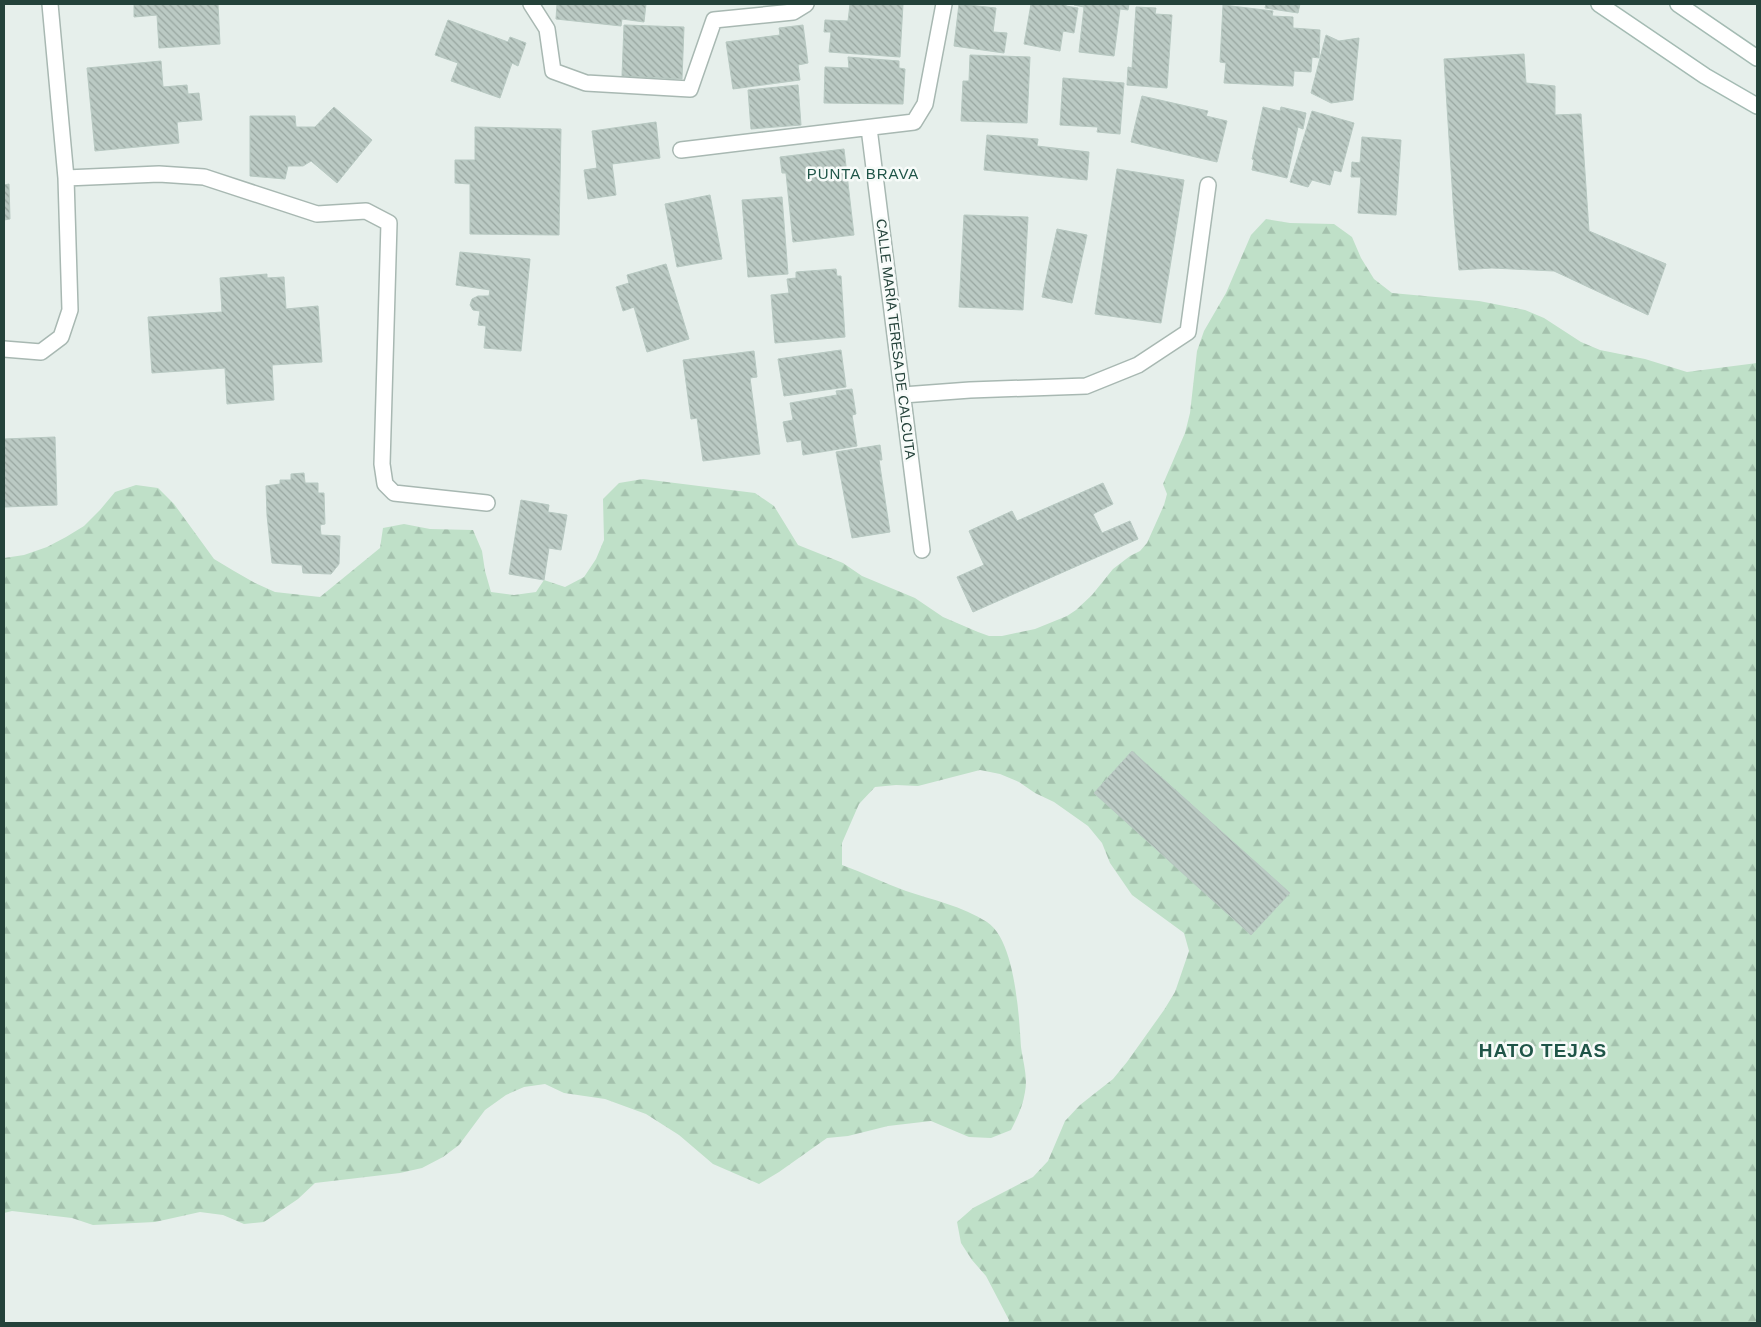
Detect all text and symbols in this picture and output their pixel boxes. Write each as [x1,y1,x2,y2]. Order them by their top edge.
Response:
district label: PUNTA BRAVA [807,165,919,182]
street label: CALLE MARÍA TERESA DE CALCUTA [873,218,919,461]
district label: HATO TEJAS [1479,1040,1607,1061]

